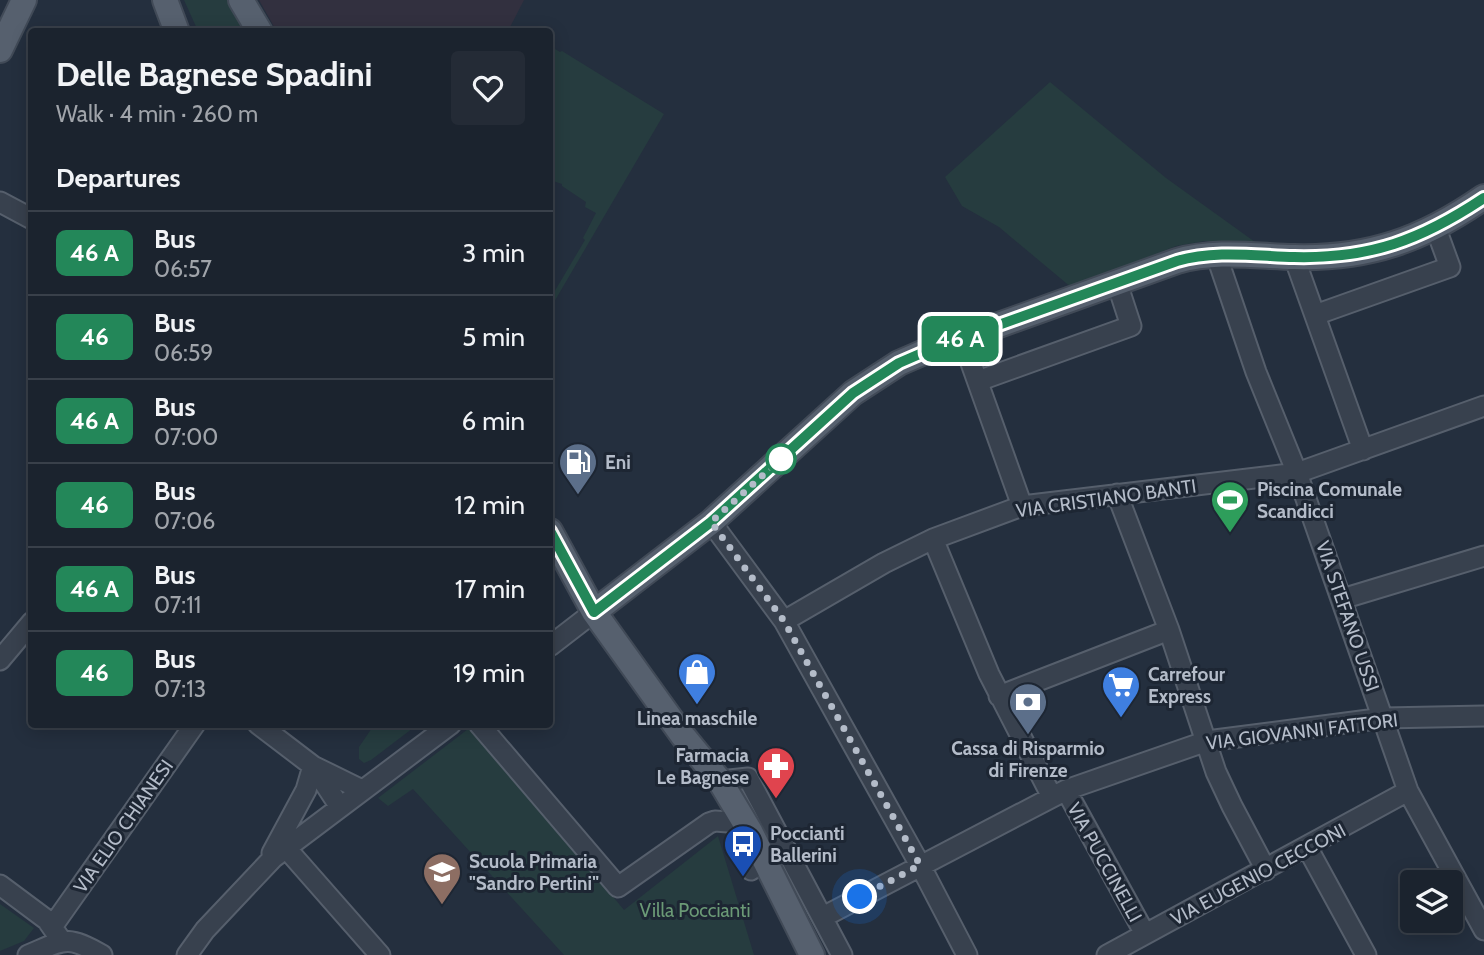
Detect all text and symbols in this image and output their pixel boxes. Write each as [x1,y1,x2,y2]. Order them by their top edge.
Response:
button: heart [451,51,525,125]
text: Delle Bagnese Spadini [56,54,373,94]
text: Walk · 4 min · 260 m [56,100,258,128]
text: Departures [56,162,180,194]
text: Bus [154,223,195,255]
text: 3 min [462,237,525,269]
text: 46 A [70,238,119,267]
text: 06:57 [154,255,212,283]
text: Bus [154,307,195,339]
line badge: 46 A [911,316,1009,362]
text: 5 min [462,321,525,353]
text: 46 [80,322,109,351]
text: 46 A [936,324,984,353]
text: 06:59 [154,339,213,367]
text: Bus [154,391,195,423]
text: 6 min [462,405,525,437]
text: 46 A [70,406,119,435]
text: 07:00 [154,423,218,451]
fuel station icon: Eni [557,441,599,496]
unlabelled marker [766,444,796,474]
place label: Eni [605,451,631,474]
street label: VIA CRISTIANO BANTI [1014,474,1198,523]
text: Bus [154,475,195,507]
place label: Piscina Comunale Scandicci [1257,478,1402,523]
sports icon: Piscina Comunale Scandicci [1209,479,1251,534]
text: 12 min [454,489,525,521]
text: 46 [80,490,109,519]
text: 07:06 [154,507,215,535]
street label: VIA STEFANO USSI [1311,538,1384,695]
text: Bus [154,559,195,591]
text: 17 min [455,573,525,605]
text: 46 A [70,574,119,603]
text: 07:11 [154,591,201,619]
text: Bus [154,643,195,675]
shop icon: Linea maschile [676,651,718,706]
text: 19 min [453,657,525,689]
text: 46 [80,658,109,687]
place label: Carrefour Express [1148,663,1226,708]
supermarket icon: Carrefour Express [1100,664,1142,719]
text: 07:13 [154,675,206,703]
bank icon: Cassa di Risparmio di Firenze [1007,681,1049,736]
place label: Linea maschile [637,707,757,730]
street label: VIA GIOVANNI FATTORI [1205,708,1399,755]
place label: Cassa di Risparmio di Firenze [951,737,1105,782]
place label: Farmacia Le Bagnese [657,744,750,789]
pharmacy icon: Farmacia Le Bagnese [755,745,797,800]
street label: VIA ELIO CHIANESI [69,755,178,897]
street label: VIA PUCCINELLI [1062,799,1147,926]
street label: VIA EUGENIO CECCONI [1167,819,1350,930]
place label: Poccianti Ballerini [770,822,845,867]
bus stop icon: Poccianti Ballerini [722,823,764,878]
place label: Scuola Primaria "Sandro Pertini" [469,850,599,895]
school or university icon: Scuola Primaria "Sandro Pertini" [421,851,463,906]
map controls [1400,870,1463,933]
button: layers [1400,870,1463,933]
your location [842,879,877,914]
park label: Villa Poccianti [639,899,751,922]

